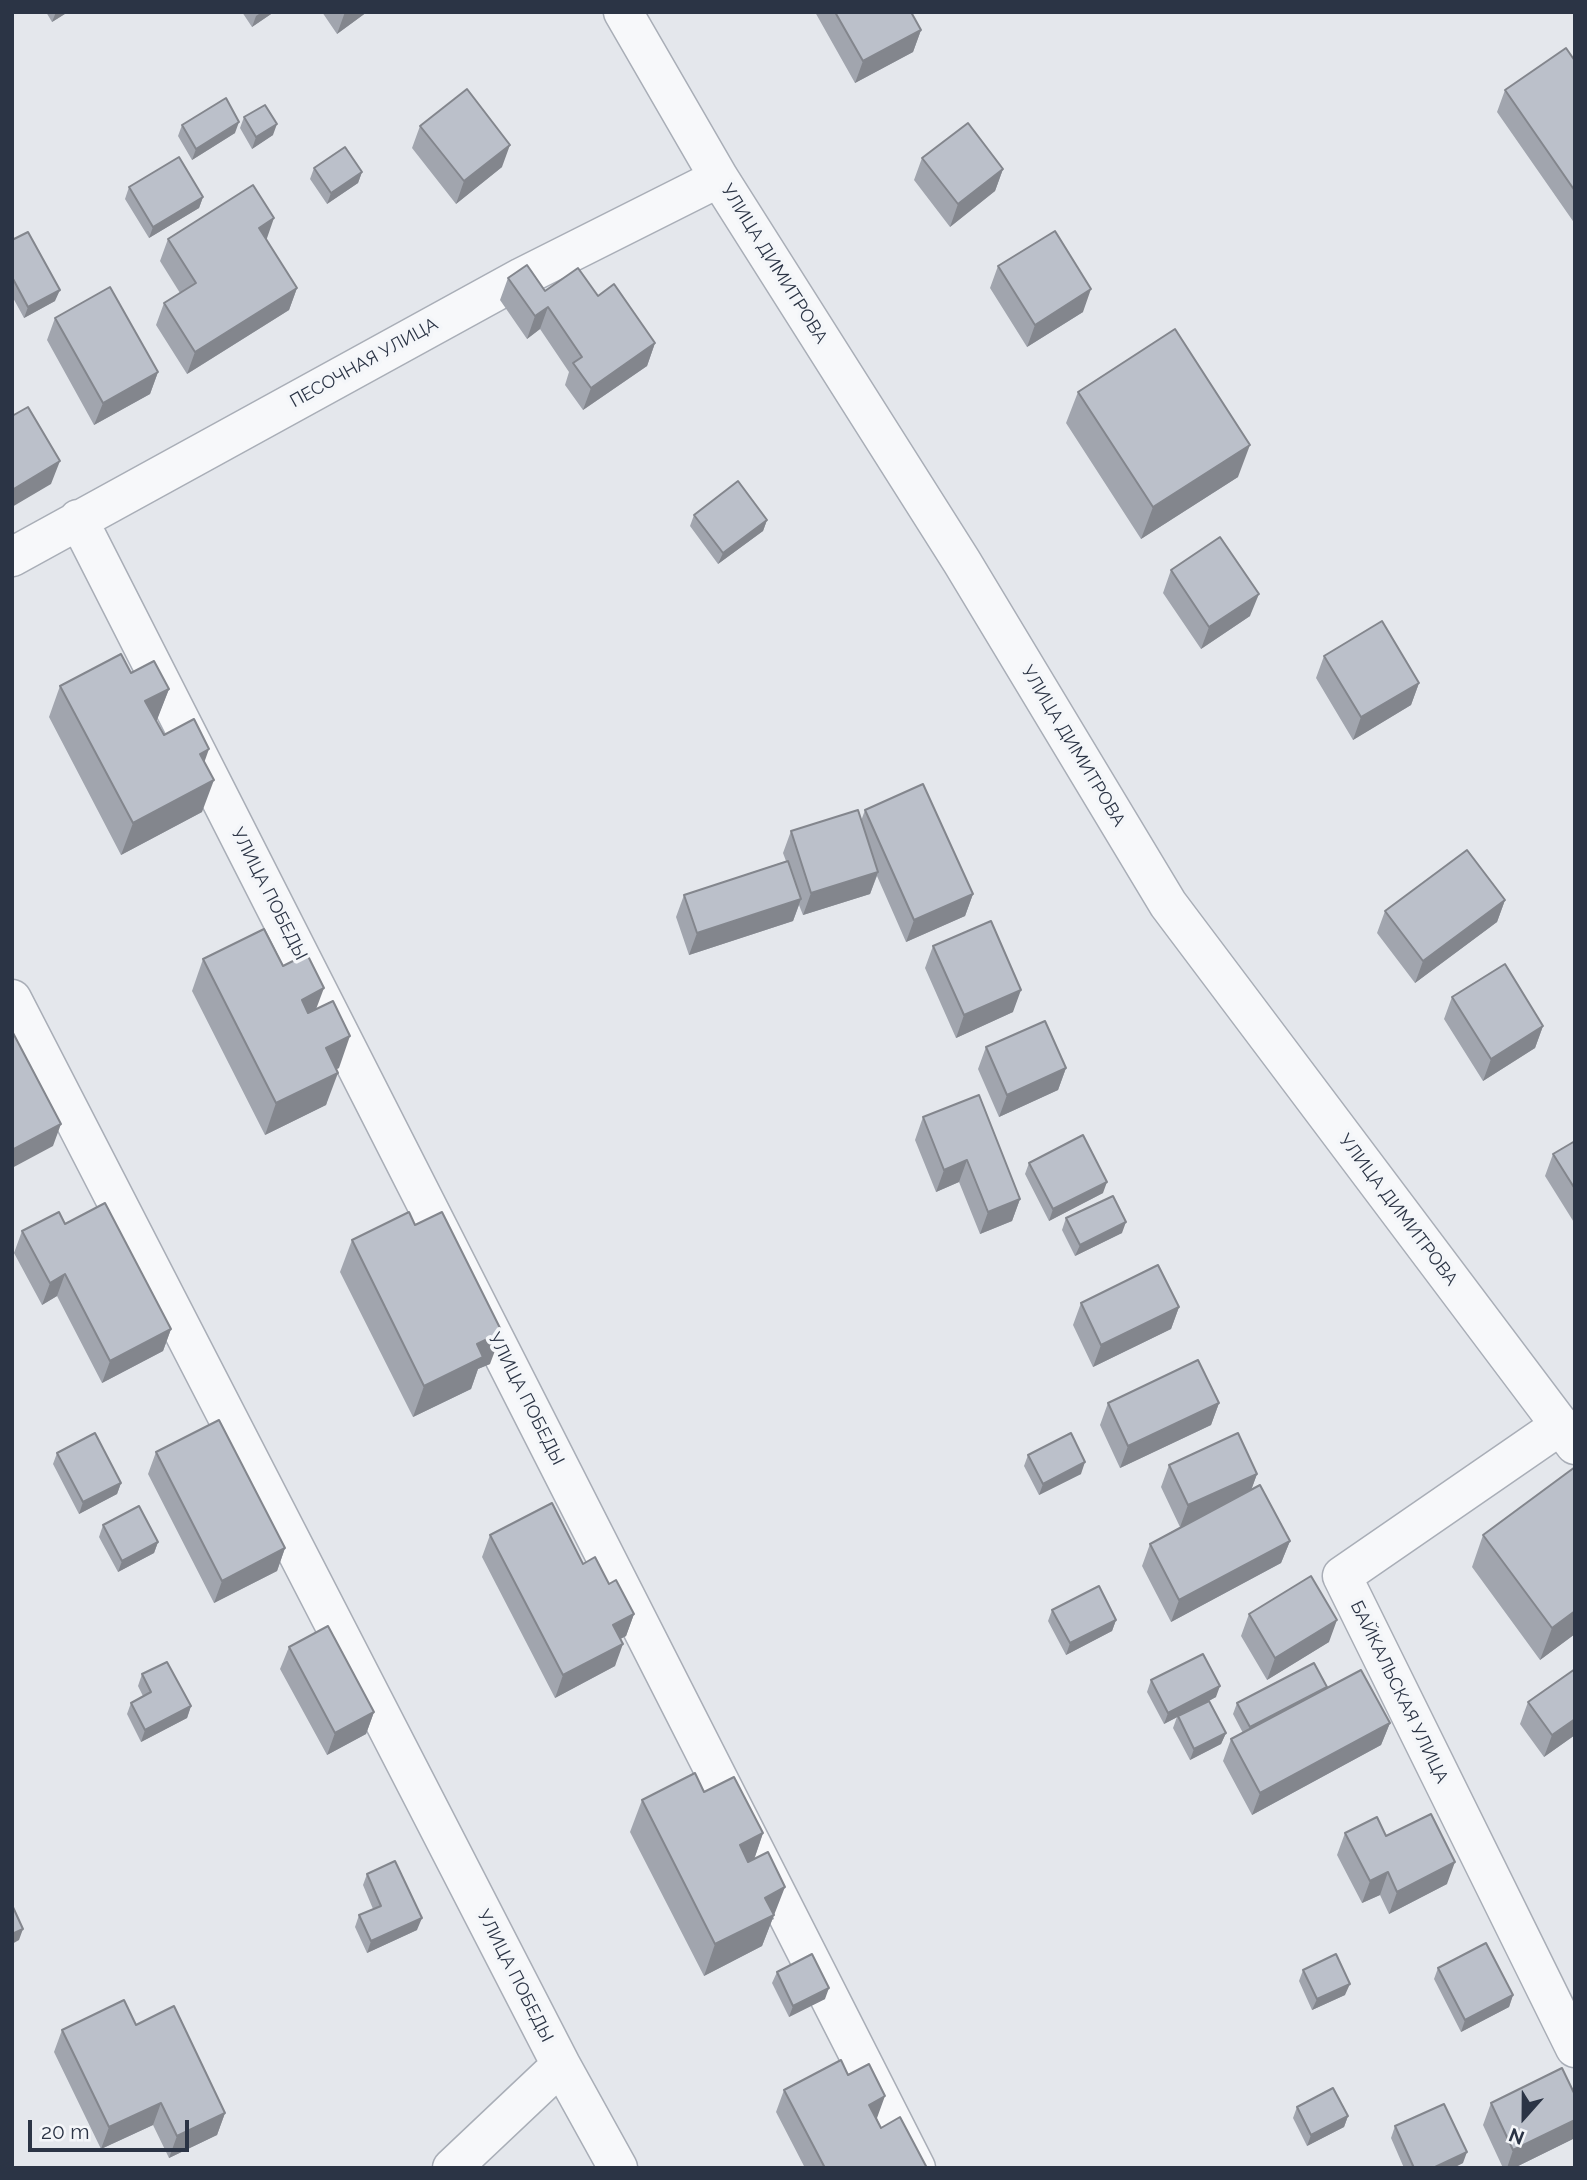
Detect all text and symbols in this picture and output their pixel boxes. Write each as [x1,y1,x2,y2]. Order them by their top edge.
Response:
street label: УЛИЦА ДИМИТРОВА [716,180,832,348]
street label: ПЕСОЧНАЯ УЛИЦА [286,313,442,413]
street label: УЛИЦА ДИМИТРОВА [1016,662,1130,830]
street label: УЛИЦА ПОБЕДЫ [226,824,312,964]
street label: УЛИЦА ДИМИТРОВА [1334,1130,1462,1290]
street label: УЛИЦА ПОБЕДЫ [483,1329,569,1469]
street label: БАЙКАЛЬСКАЯ УЛИЦА [1345,1597,1453,1787]
street label: УЛИЦА ПОБЕДЫ [472,1906,558,2046]
north arrow [1489,2082,1559,2152]
scale bar [32,2106,192,2150]
text: 20 m [41,2119,89,2144]
text: N [1506,2124,1527,2149]

